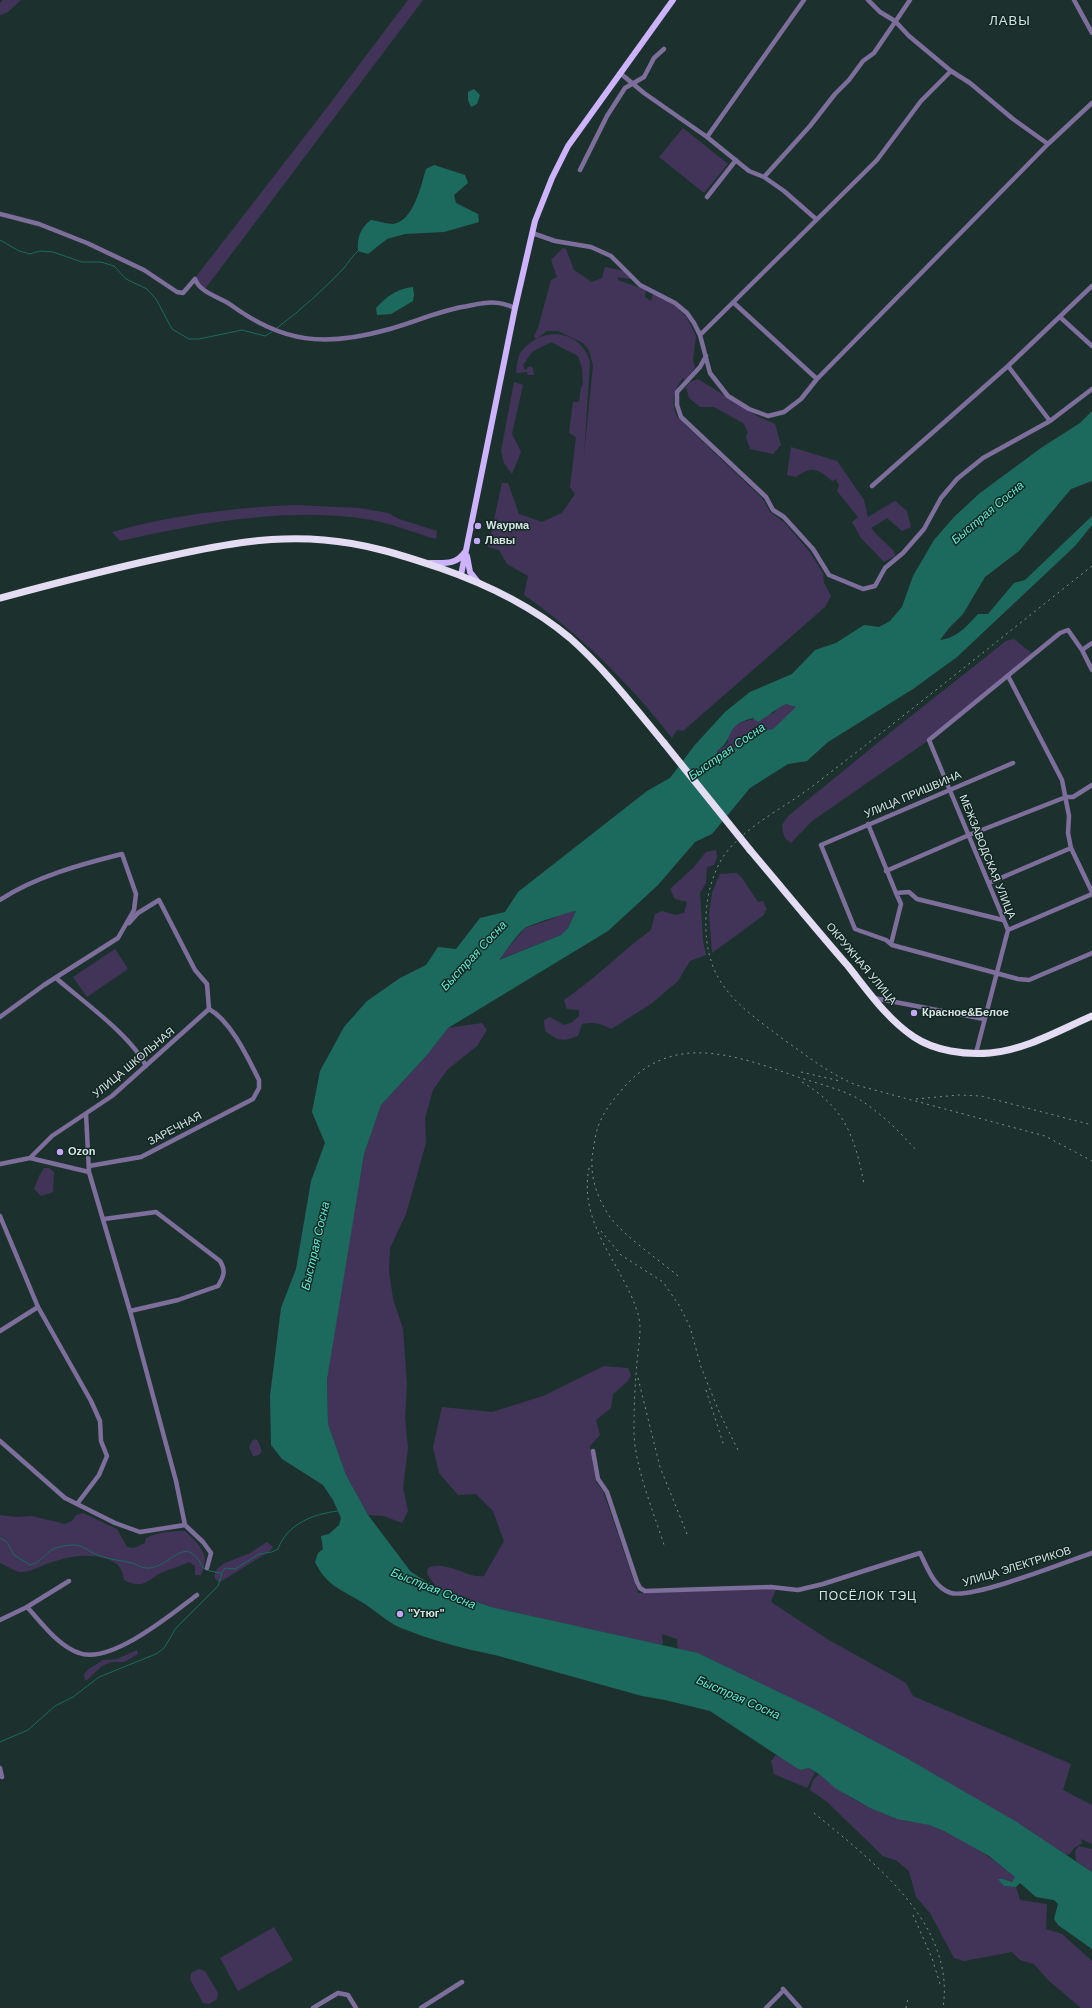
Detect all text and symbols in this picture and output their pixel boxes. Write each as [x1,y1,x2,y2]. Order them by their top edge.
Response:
district label: ЛАВЫ [989,13,1031,29]
water label: Быстрая Сосна [949,478,1027,548]
place label: Wаурма [486,519,529,533]
marker: Wаурма [473,521,483,531]
place label: Лавы [485,534,515,548]
marker: Лавы [472,536,482,546]
water label: Быстрая Сосна [686,720,768,784]
street label: УЛИЦА ПРИШВИНА [863,769,963,821]
street label: МЕЖЗАВОДСКАЯ УЛИЦА [956,793,1018,921]
water label: Быстрая Сосна [438,918,510,994]
street label: ОКРУЖНАЯ УЛИЦА [823,920,899,1008]
place label: Красное&Белое [922,1006,1009,1020]
marker: Красное&Белое [909,1008,919,1018]
street label: УЛИЦА ШКОЛЬНАЯ [90,1025,178,1101]
street label: ЗАРЕЧНАЯ [146,1109,204,1149]
place label: Ozon [68,1145,95,1159]
marker: Ozon [55,1147,65,1157]
water label: Быстрая Сосна [299,1200,333,1292]
street label: УЛИЦА ЭЛЕКТРИКОВ [961,1544,1073,1590]
water label: Быстрая Сосна [388,1565,478,1613]
district label: ПОСЁЛОК ТЭЦ [819,1590,917,1604]
place label: "Утюг" [408,1607,445,1621]
marker: "Утюг" [395,1609,405,1619]
water label: Быстрая Сосна [694,1673,782,1723]

